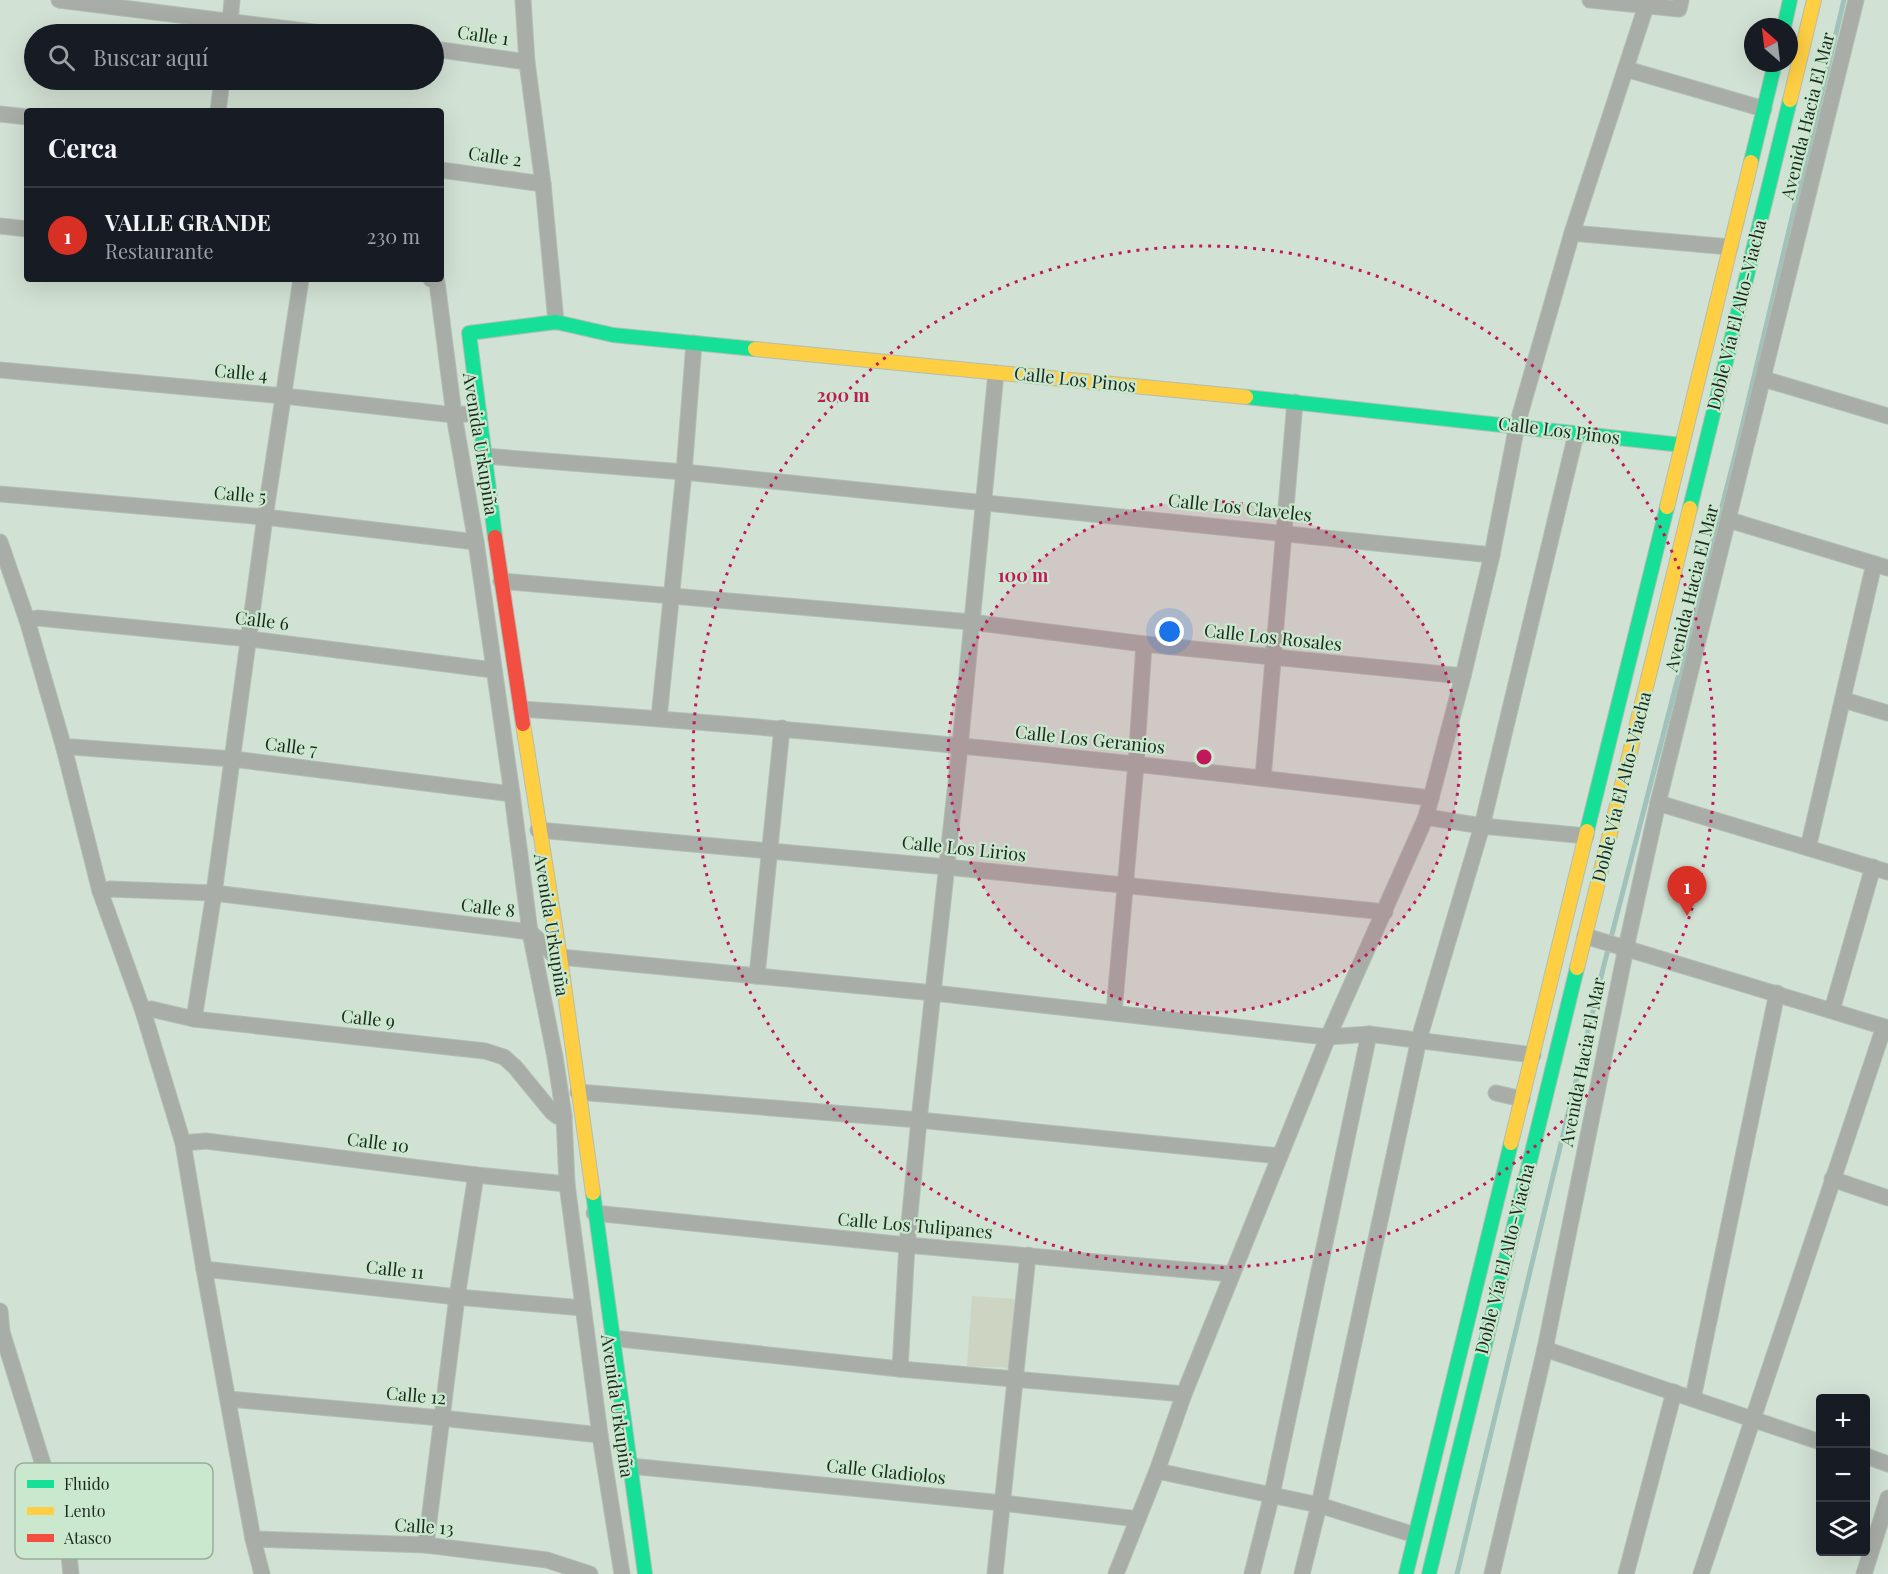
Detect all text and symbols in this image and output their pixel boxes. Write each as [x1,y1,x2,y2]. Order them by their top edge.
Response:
north arrow [1744,18,1798,72]
street label: Calle 1 [456,20,511,51]
search box [24,24,444,90]
street label: Avenida Hacia El Mar [1774,30,1839,203]
icon: search [45,41,78,74]
text: Buscar aquí [93,42,208,72]
text: Cerca [48,130,117,165]
street label: Calle 2 [467,140,523,172]
text: VALLE GRANDE [105,207,271,237]
street label: Doble Vía El Alto-Viacha [1701,217,1771,413]
text: 1 [64,222,71,249]
text: 230 m [367,222,420,249]
text: Restaurante [105,237,214,264]
street label: Calle 4 [213,358,269,386]
street label: Calle Los Pinos [1013,361,1137,397]
street label: Avenida Urkupiña [458,370,504,517]
text: 200 m [816,383,870,407]
street label: Calle Los Pinos [1497,411,1621,449]
street label: Calle 5 [213,480,267,508]
street label: Calle Los Claveles [1167,488,1313,526]
street label: Avenida Hacia El Mar [1658,502,1723,675]
text: 100 m [998,563,1049,587]
street label: Calle 6 [234,605,291,635]
your location [1155,617,1184,646]
street label: Calle Los Rosales [1203,618,1343,656]
street label: Doble Vía El Alto-Viacha [1586,689,1656,885]
street label: Calle Los Geranios [1014,719,1166,759]
street label: Calle 7 [264,731,319,761]
centre of rings [1194,747,1214,767]
street label: Calle Los Lirios [901,830,1028,866]
street label: Avenida Urkupiña [529,851,575,998]
pin: 1 [1668,866,1706,916]
street label: Calle 8 [460,892,517,922]
street label: Avenida Hacia El Mar [1554,975,1610,1149]
street label: Calle 9 [340,1003,396,1033]
street label: Calle 10 [346,1126,411,1158]
street label: Doble Vía El Alto-Viacha [1469,1161,1539,1357]
street label: Calle Los Tulipanes [836,1206,994,1244]
street label: Calle 11 [365,1254,426,1284]
street label: Avenida Urkupiña [596,1332,640,1479]
street label: Calle 12 [385,1380,447,1410]
map controls [1816,1394,1870,1556]
button: + [1816,1394,1870,1448]
button: − [1816,1448,1870,1502]
street label: Calle Gladiolos [825,1453,947,1489]
legend [15,1463,213,1559]
text: Fluido [64,1473,110,1494]
text: Lento [64,1500,106,1521]
button: layers [1816,1502,1870,1556]
street label: Calle 13 [394,1512,455,1540]
text: Atasco [63,1527,112,1548]

